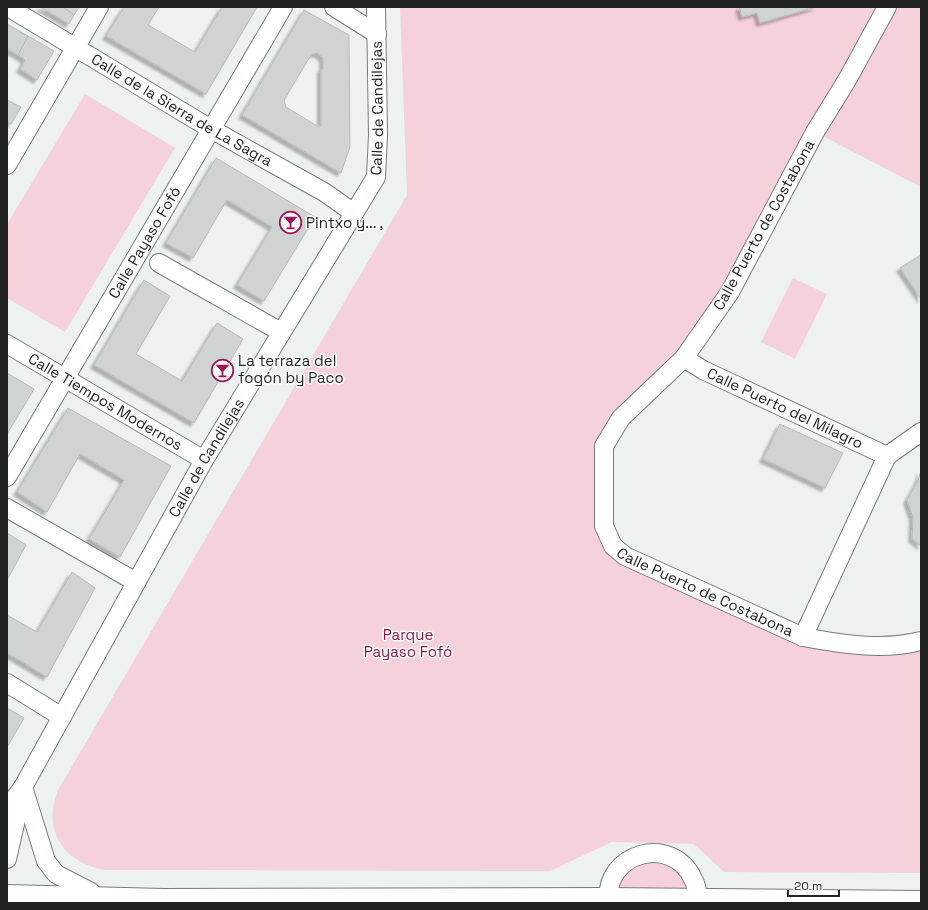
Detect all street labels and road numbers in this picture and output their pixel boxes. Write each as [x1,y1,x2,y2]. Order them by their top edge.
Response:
street label: Calle de Candilejas [366,41,387,176]
street label: Calle de la Sierra de La Sagra [88,49,276,170]
street label: Calle Puerto de Costabona [709,136,819,313]
street label: Calle Payaso Fofó [104,183,185,302]
street label: Calle Tiempos Modernos [25,349,186,454]
street label: Calle Puerto del Milagro [704,363,866,453]
street label: Calle de Candilejas [164,395,248,521]
street label: Calle Puerto de Costabona [613,543,797,641]

